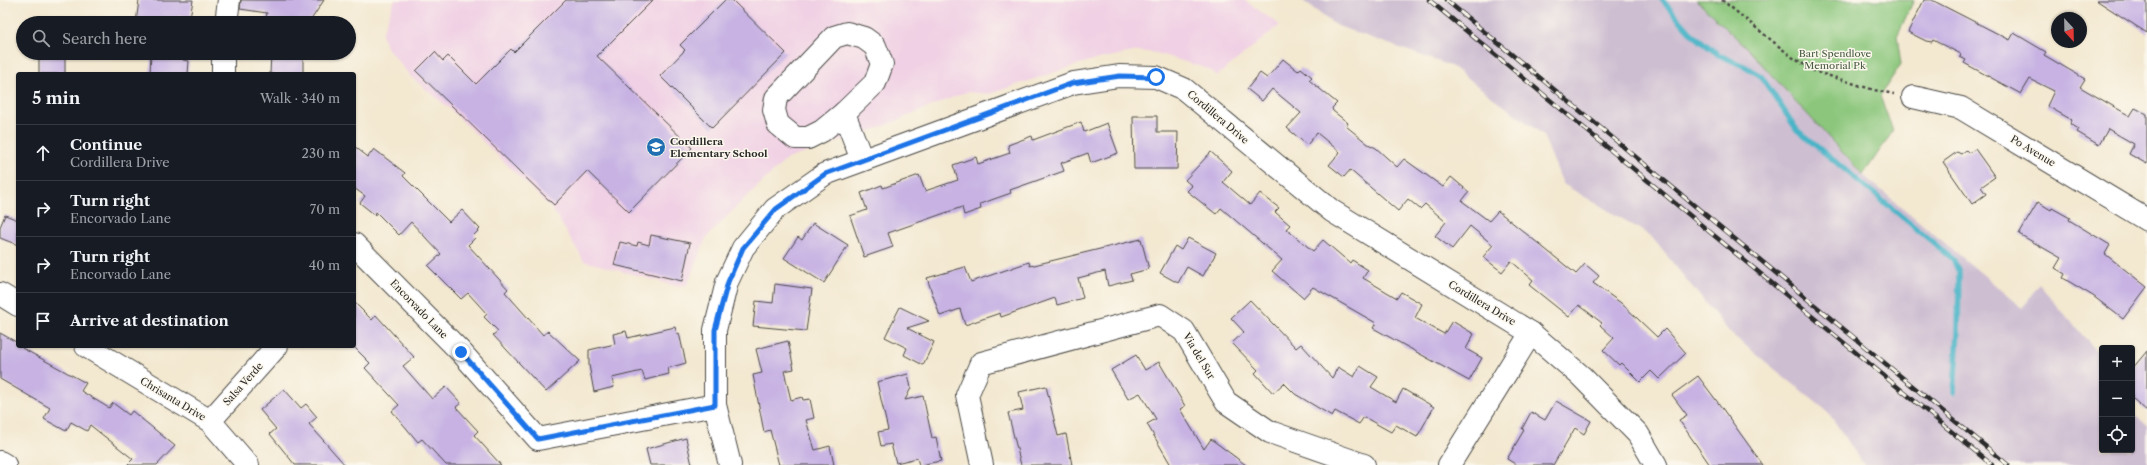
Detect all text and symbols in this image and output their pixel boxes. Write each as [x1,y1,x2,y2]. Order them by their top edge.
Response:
north arrow [2051,12,2087,48]
search box [16,16,356,60]
icon: search [30,27,52,49]
text: Search here [62,29,147,48]
park label: Bart Spendlove Memorial Pk [1799,47,1872,72]
route start [1147,68,1165,86]
street label: Cordillera Drive [1184,87,1252,147]
text: 5 min [32,88,80,108]
text: Walk · 340 m [260,90,340,106]
street label: Po Avenue [2008,132,2058,170]
text: Continue [70,135,142,154]
place label: Cordillera Elementary School [670,135,768,160]
school or university icon: Cordillera Elementary School [645,136,667,158]
icon: ahead [32,142,54,164]
text: 230 m [302,145,340,161]
text: Cordillera Drive [70,154,170,170]
text: Turn right [70,191,150,210]
icon: right [32,198,54,220]
text: 70 m [310,201,340,217]
text: Encorvado Lane [70,210,171,226]
text: Turn right [70,247,150,266]
icon: right [32,254,54,276]
text: 40 m [309,257,340,273]
text: Encorvado Lane [70,266,171,282]
street label: Encorvado Lane [387,277,451,342]
street label: Cordillera Drive [1446,278,1519,328]
icon: arrive [32,310,54,332]
text: Arrive at destination [70,311,229,330]
street label: Via del Sur [1180,330,1218,382]
route end [452,343,470,361]
map controls [2099,345,2135,453]
button: + [2099,345,2135,381]
street label: Salsa Verde [220,359,266,408]
street label: Chrisanta Drive [138,374,209,424]
button: − [2099,381,2135,417]
button: locate [2099,417,2135,453]

